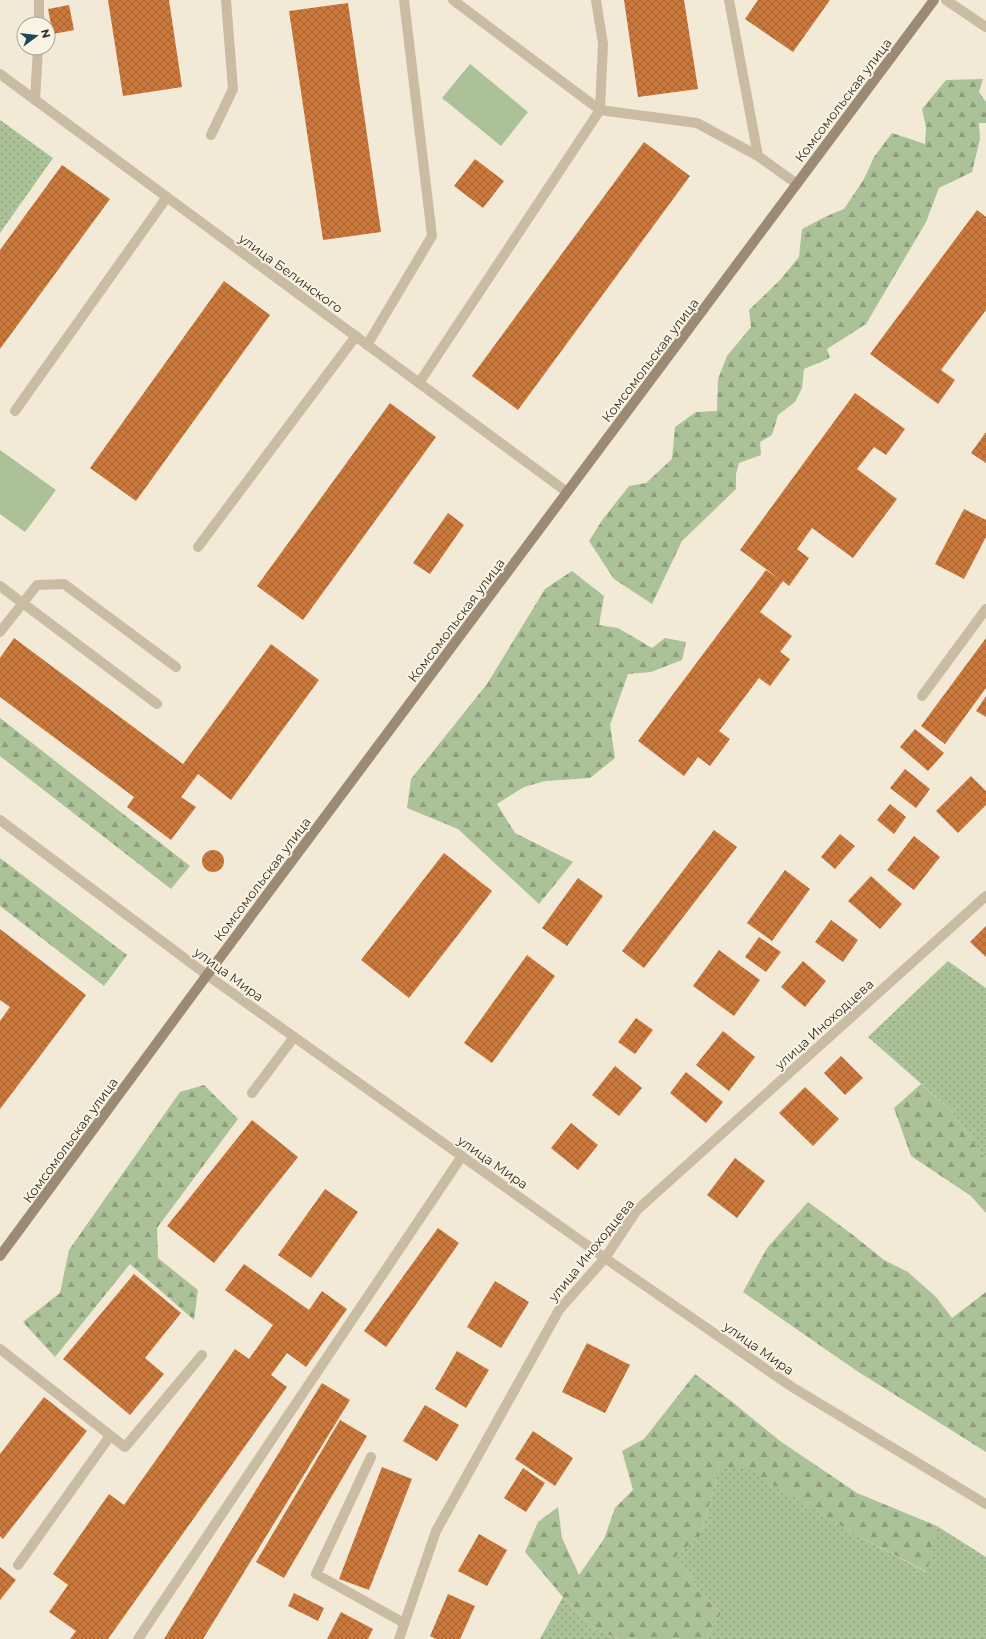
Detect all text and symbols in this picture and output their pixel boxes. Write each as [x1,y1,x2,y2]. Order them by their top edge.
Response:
north arrow [16,16,56,56]
text: N [38,27,54,40]
street label: Комсомольская улица [791,35,895,165]
street label: улица Белинского [235,229,346,316]
street label: Комсомольская улица [598,295,702,425]
street label: Комсомольская улица [404,555,508,685]
street label: Комсомольская улица [210,814,314,944]
street label: улица Мира [190,943,267,1005]
street label: улица Иноходцева [771,975,877,1073]
street label: Комсомольская улица [19,1074,121,1206]
street label: улица Мира [454,1131,531,1192]
street label: улица Иноходцева [544,1196,637,1305]
street label: улица Мира [720,1317,797,1378]

